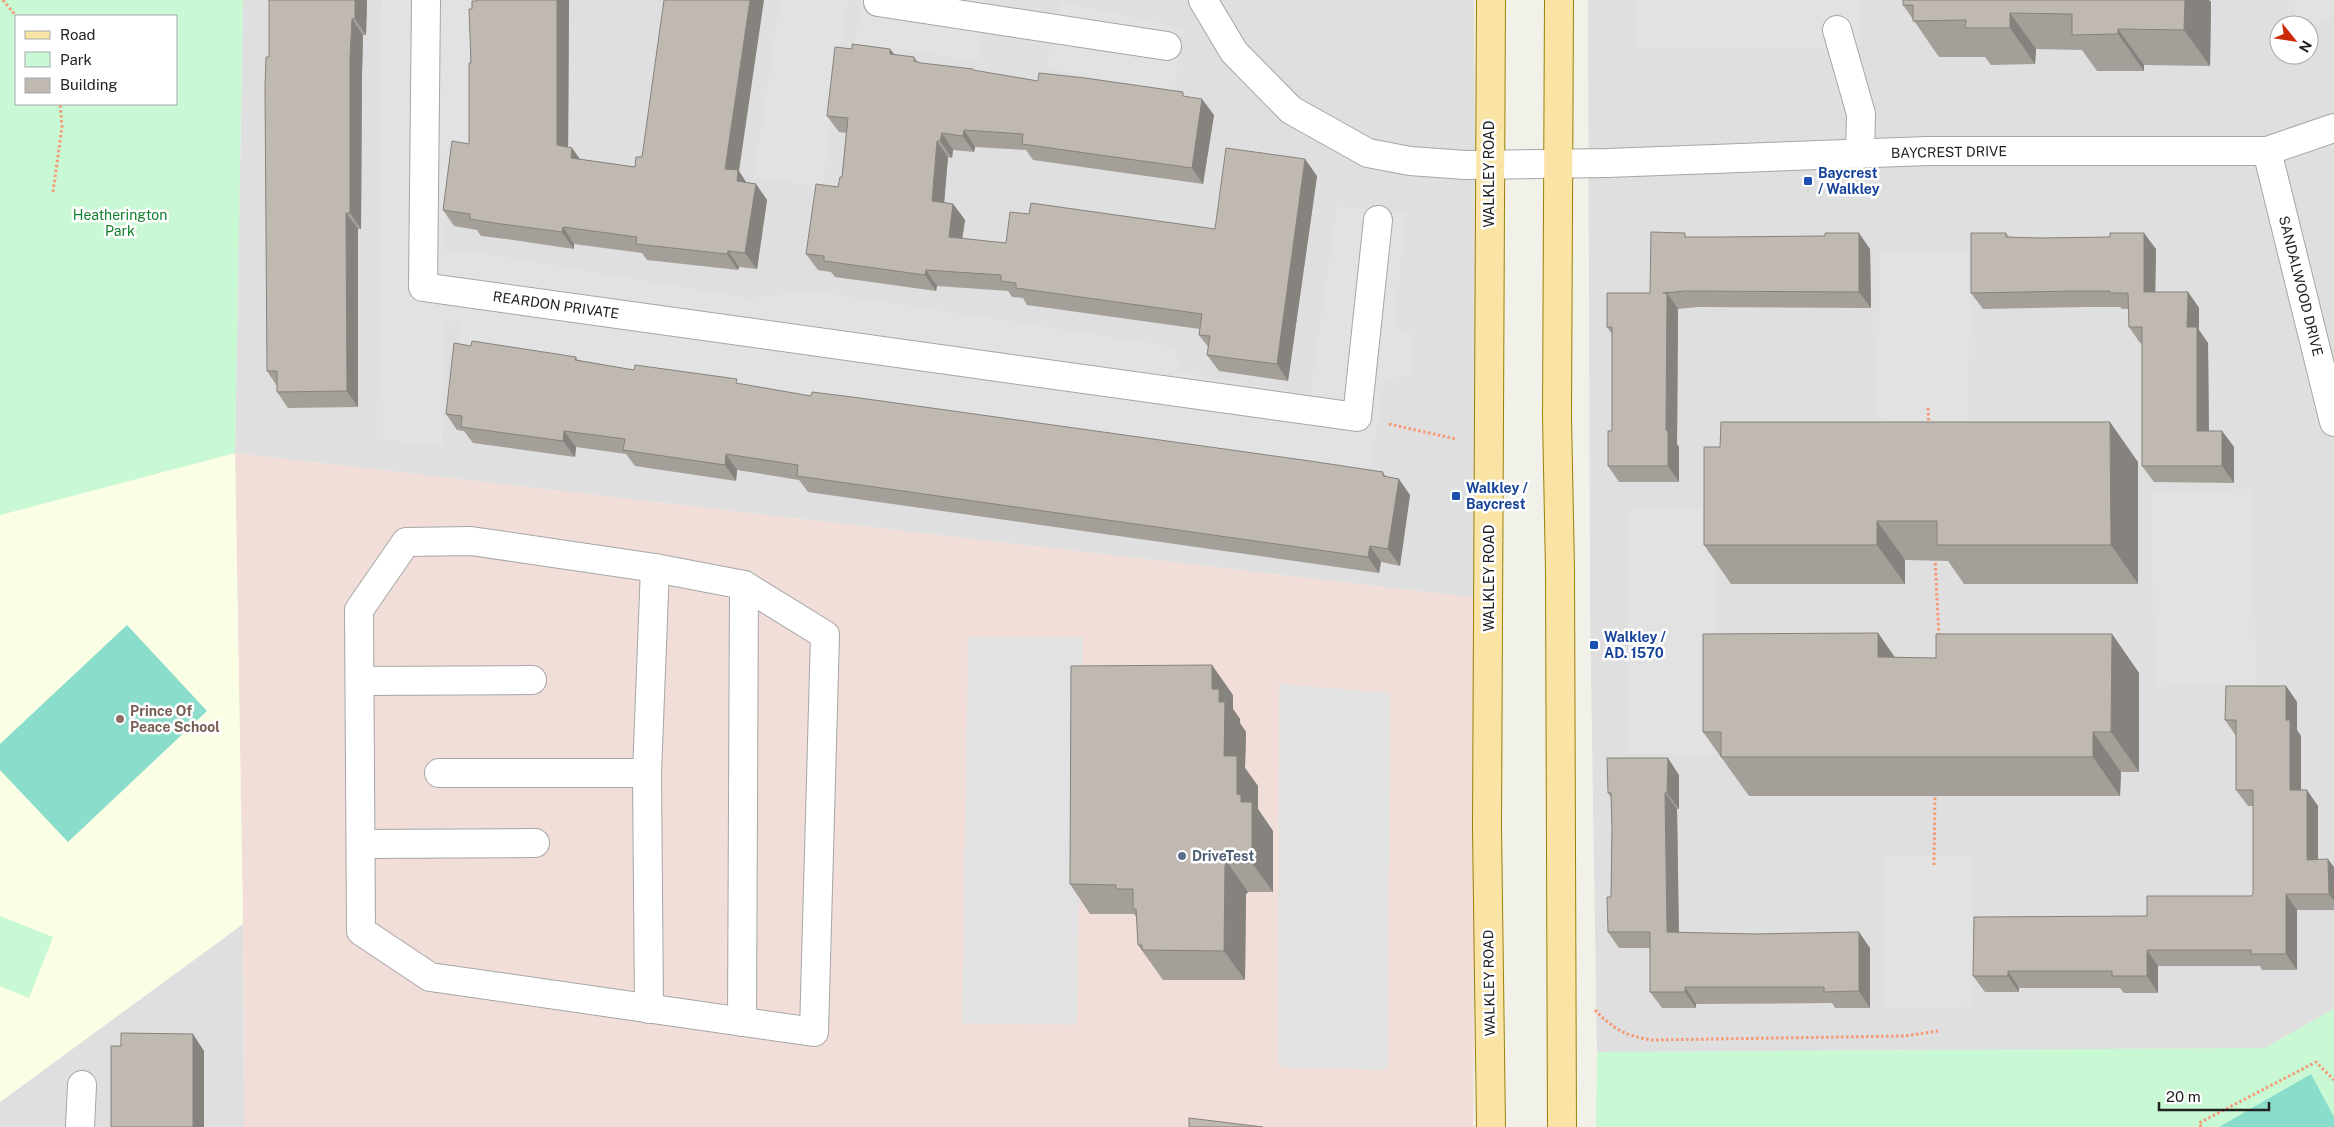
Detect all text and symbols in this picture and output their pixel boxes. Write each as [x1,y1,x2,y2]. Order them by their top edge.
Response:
legend [15,15,178,105]
north arrow [2269,15,2319,65]
text: Road [60,26,96,43]
text: N [2296,38,2315,55]
text: Park [60,51,92,68]
text: Building [60,76,118,93]
street label: WALKLEY ROAD [1481,121,1497,227]
street label: BAYCREST DRIVE [1891,143,2007,161]
place label: Baycrest / Walkley [1818,165,1880,197]
marker: Baycrest / Walkley [1802,175,1814,187]
park label: Heatherington Park [73,207,167,239]
street label: SANDALWOOD DRIVE [2276,214,2326,358]
street label: REARDON PRIVATE [492,288,620,322]
place label: Walkley / Baycrest [1466,480,1528,512]
marker: Walkley / Baycrest [1450,490,1462,502]
street label: WALKLEY ROAD [1481,525,1497,631]
place label: Walkley / AD. 1570 [1604,629,1666,661]
marker: Walkley / AD. 1570 [1588,639,1600,651]
place label: Prince Of Peace School [130,703,220,735]
marker: Prince Of Peace School [114,713,126,725]
place label: DriveTest [1192,848,1254,864]
marker: DriveTest [1176,850,1188,862]
street label: WALKLEY ROAD [1480,929,1498,1037]
scale bar [2159,1080,2269,1112]
text: 20 m [2166,1088,2201,1105]

